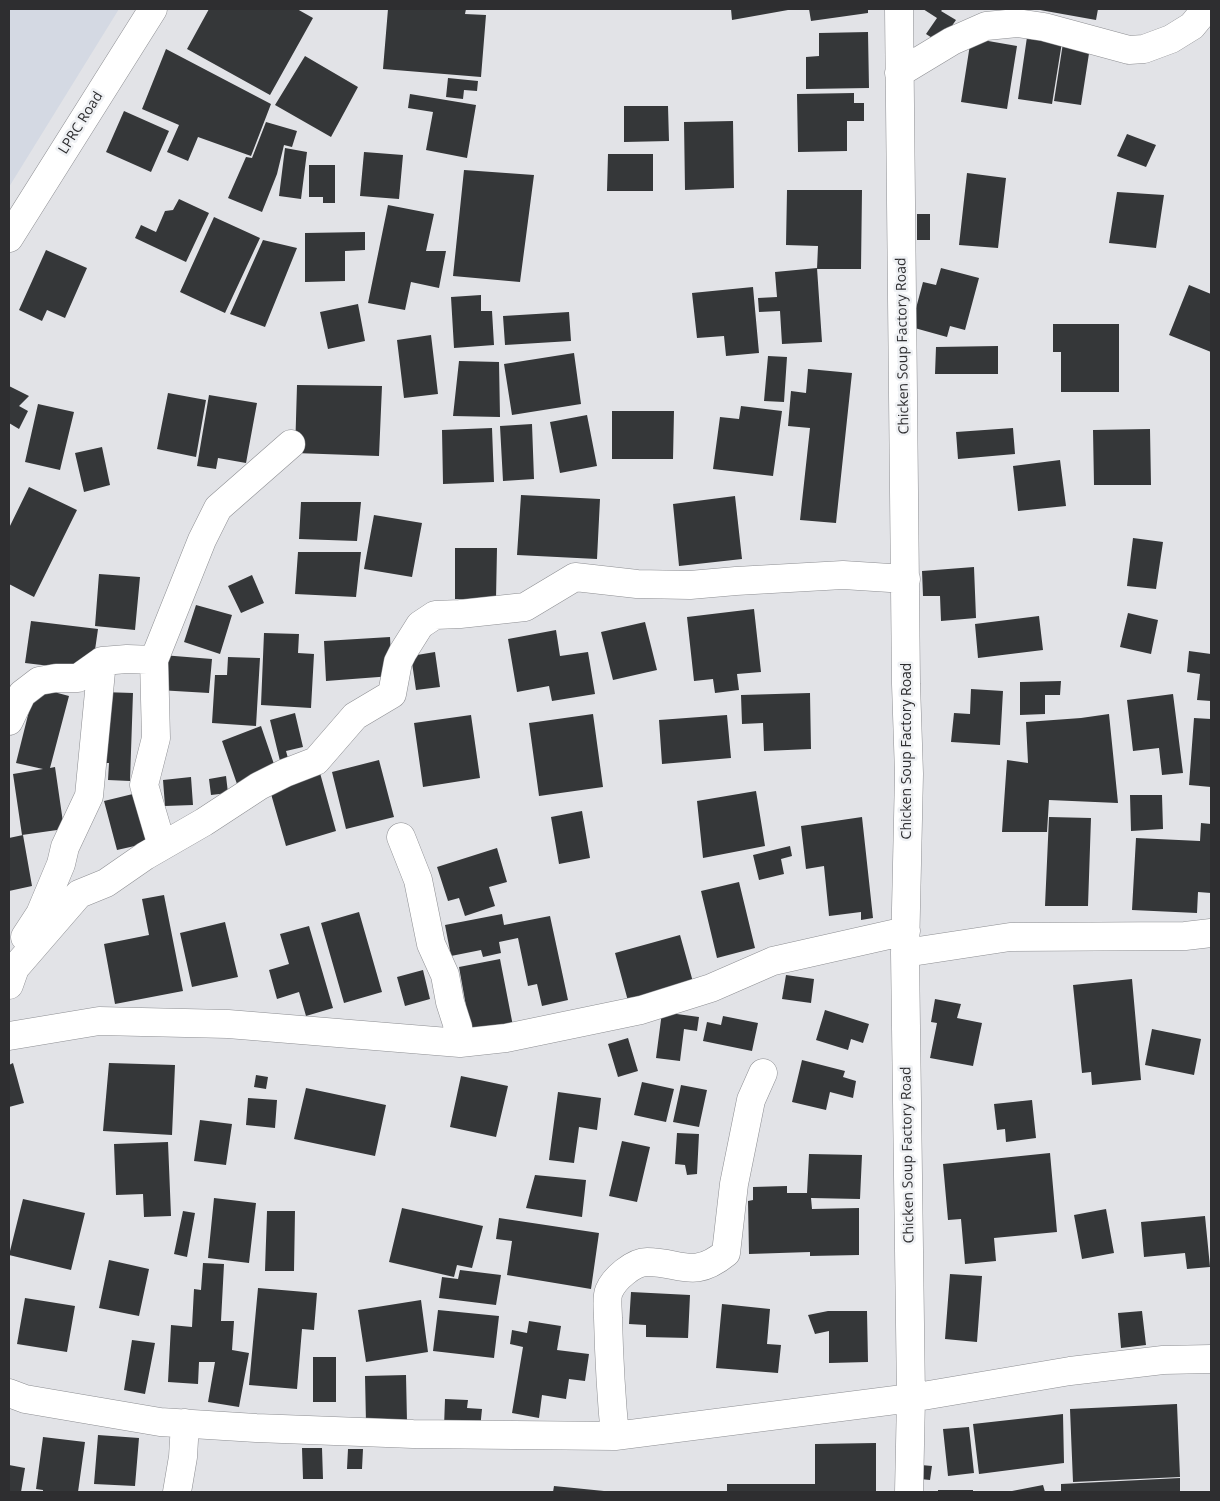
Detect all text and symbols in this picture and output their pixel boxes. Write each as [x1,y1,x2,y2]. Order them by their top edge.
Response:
street label: LPRC Road [55,89,107,157]
street label: Chicken Soup Factory Road [893,257,913,435]
street label: Chicken Soup Factory Road [899,663,915,839]
street label: Chicken Soup Factory Road [898,1066,918,1244]

